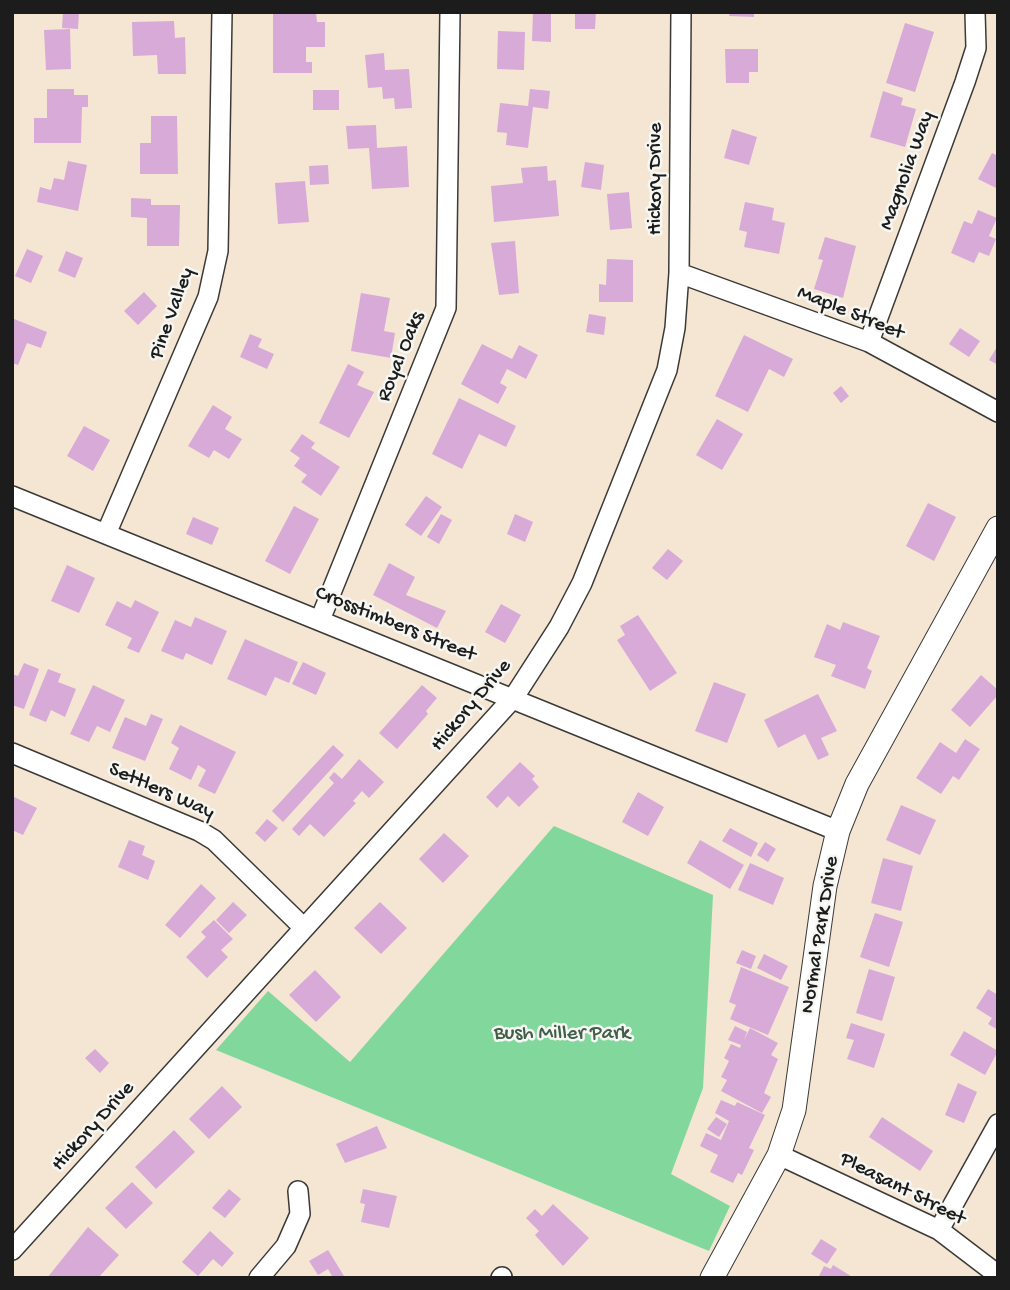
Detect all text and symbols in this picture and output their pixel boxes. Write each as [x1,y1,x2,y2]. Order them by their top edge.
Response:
street label: Magnolia Way [875,108,941,234]
street label: Hickory Drive [644,123,670,235]
street label: Pine Valley [145,265,201,363]
street label: Maple Street [793,281,907,347]
street label: Royal Oaks [373,308,431,406]
street label: Crosstimbers Street [311,581,479,669]
street label: Hickory Drive [426,655,518,757]
street label: Settlers Way [104,757,218,827]
street label: Normal Park Drive [796,855,846,1015]
park label: Bush Miller Park [494,1022,630,1048]
street label: Hickory Drive [47,1077,141,1177]
street label: Pleasant Street [835,1148,969,1232]

